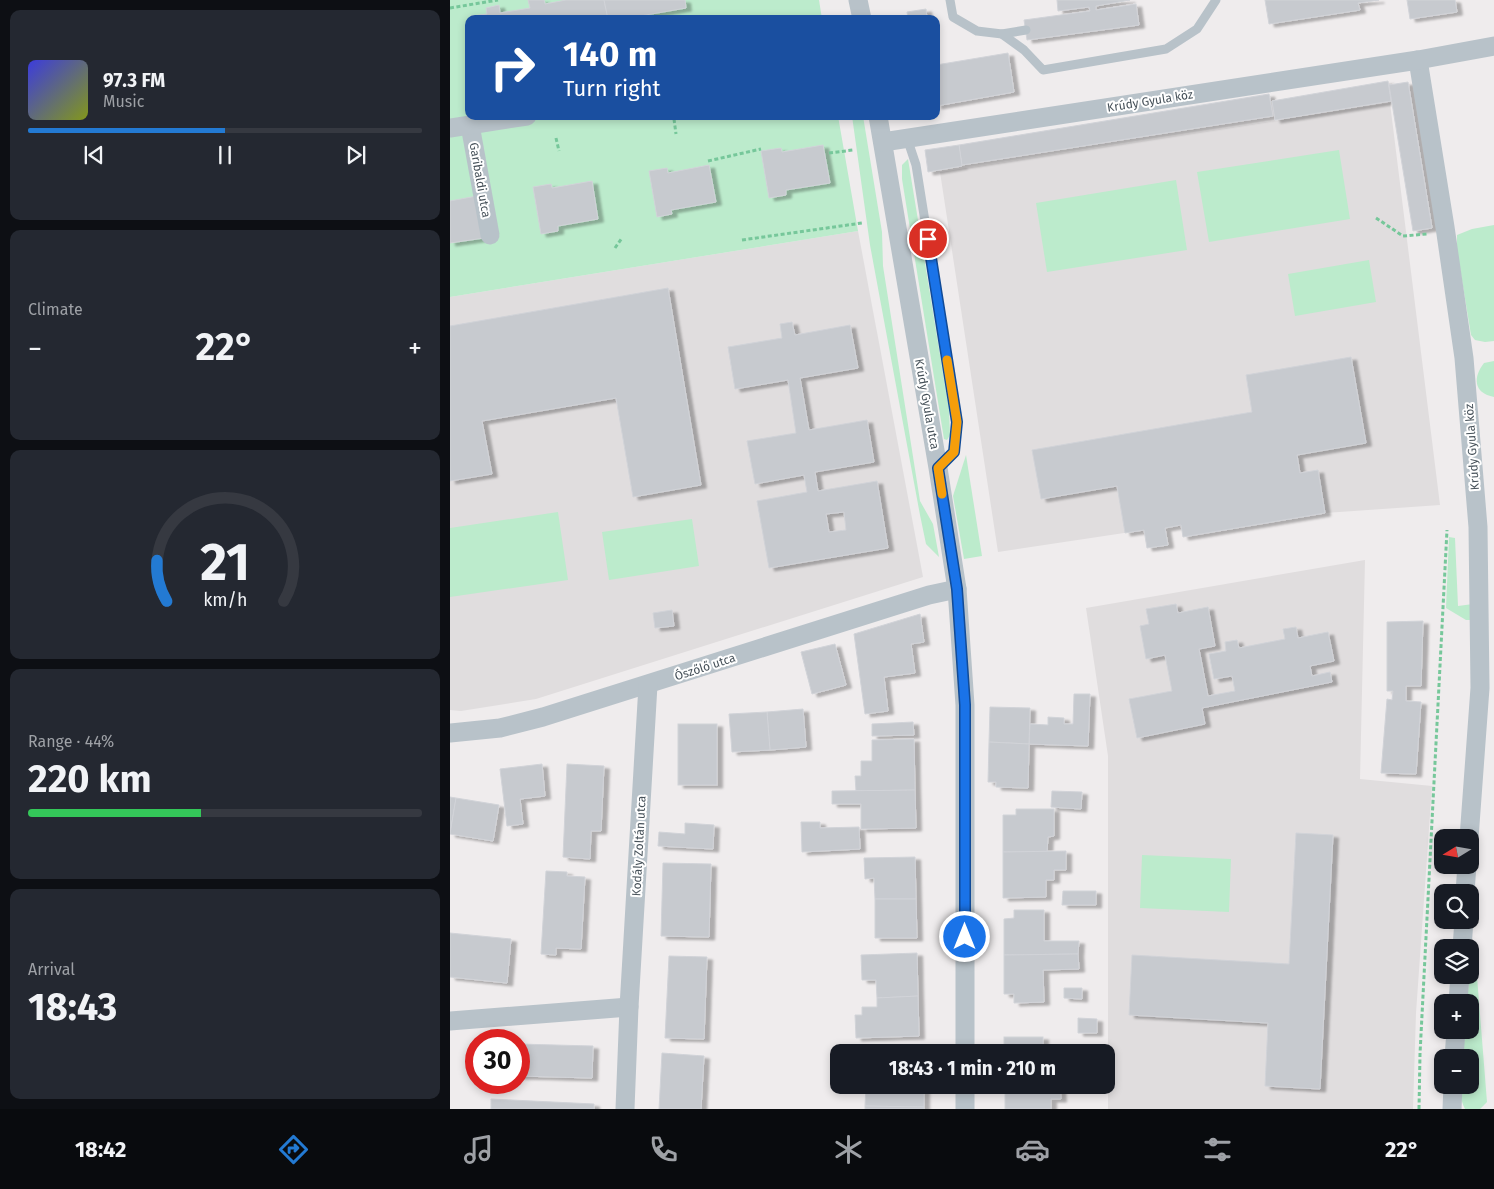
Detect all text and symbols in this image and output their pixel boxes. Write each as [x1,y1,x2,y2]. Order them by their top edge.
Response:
text: 140 m [563,33,657,75]
icon: right [480,35,545,100]
text: 97.3 FM [103,69,165,92]
text: Turn right [563,75,660,102]
street label: Krúdy Gyula köz [1106,87,1194,115]
text: Music [103,92,144,111]
icon: previous [80,141,108,169]
icon: pause [211,141,239,169]
icon: next [342,141,370,169]
street label: Garibaldi utca [467,141,493,219]
pin [907,218,949,260]
icon: arrive [914,225,942,253]
text: Climate [28,300,83,319]
text: 22° [195,324,255,370]
text: − [28,332,42,365]
text: + [408,332,422,365]
street label: Krúdy Gyula utca [912,358,942,450]
street label: Krúdy Gyula köz [1462,403,1482,491]
text: 21 [200,531,250,594]
text: km/h [203,589,247,611]
street label: Ószőlő utca [673,650,737,683]
text: Range · 44% [28,732,114,751]
text: 220 km [28,756,152,802]
street label: Kodály Zoltán utca [629,795,649,897]
north arrow [1434,829,1479,874]
map controls [1434,829,1479,1094]
button: search [1434,884,1479,929]
position arrow [938,910,990,962]
button: layers [1434,939,1479,984]
text: Arrival [28,960,75,979]
text: 18:43 [28,984,117,1030]
button: + [1434,994,1479,1039]
speed limit sign: 30 [465,1029,530,1094]
button: − [1434,1049,1479,1094]
text: 18:43 · 1 min · 210 m [889,1057,1056,1080]
icon: directions [276,1132,311,1167]
icon: music [461,1132,496,1167]
icon: phone [646,1132,681,1167]
icon: climate [831,1132,866,1167]
icon: car [1015,1132,1050,1167]
icon: filters [1200,1132,1235,1167]
text: 18:42 [75,1136,126,1163]
text: 22° [1385,1136,1419,1163]

